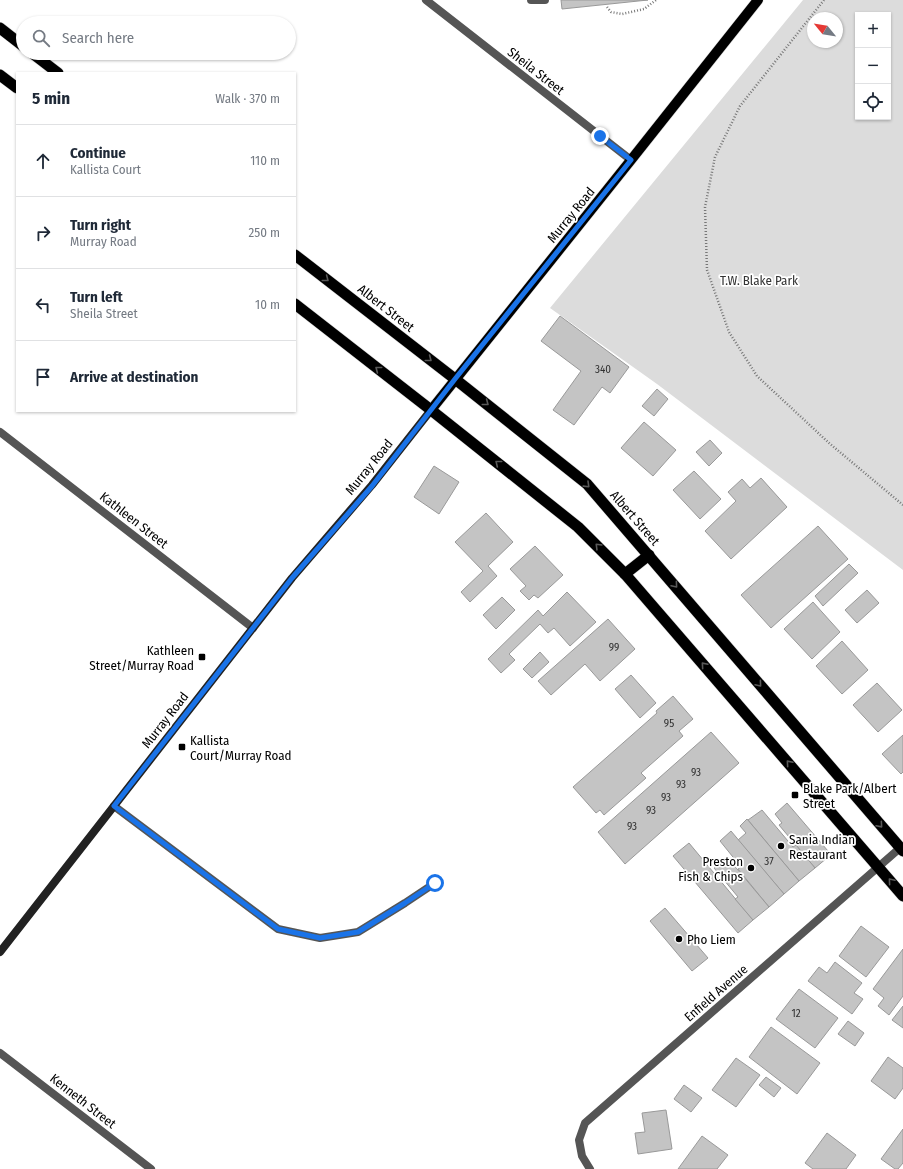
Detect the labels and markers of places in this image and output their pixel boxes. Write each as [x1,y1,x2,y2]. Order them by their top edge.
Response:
place label: Kathleen Street/Murray Road [89,643,194,673]
marker: Kathleen Street/Murray Road [197,652,207,662]
place label: Kallista Court/Murray Road [190,733,292,763]
marker: Kallista Court/Murray Road [177,742,187,752]
place label: Blake Park/Albert Street [803,781,897,811]
marker: Blake Park/Albert Street [790,790,800,800]
place label: Sania Indian Restaurant [789,832,855,862]
marker: Sania Indian Restaurant [776,841,786,851]
place label: Preston Fish & Chips [678,854,743,884]
marker: Preston Fish & Chips [746,863,756,873]
place label: Pho Liem [687,932,736,947]
marker: Pho Liem [674,934,684,944]

